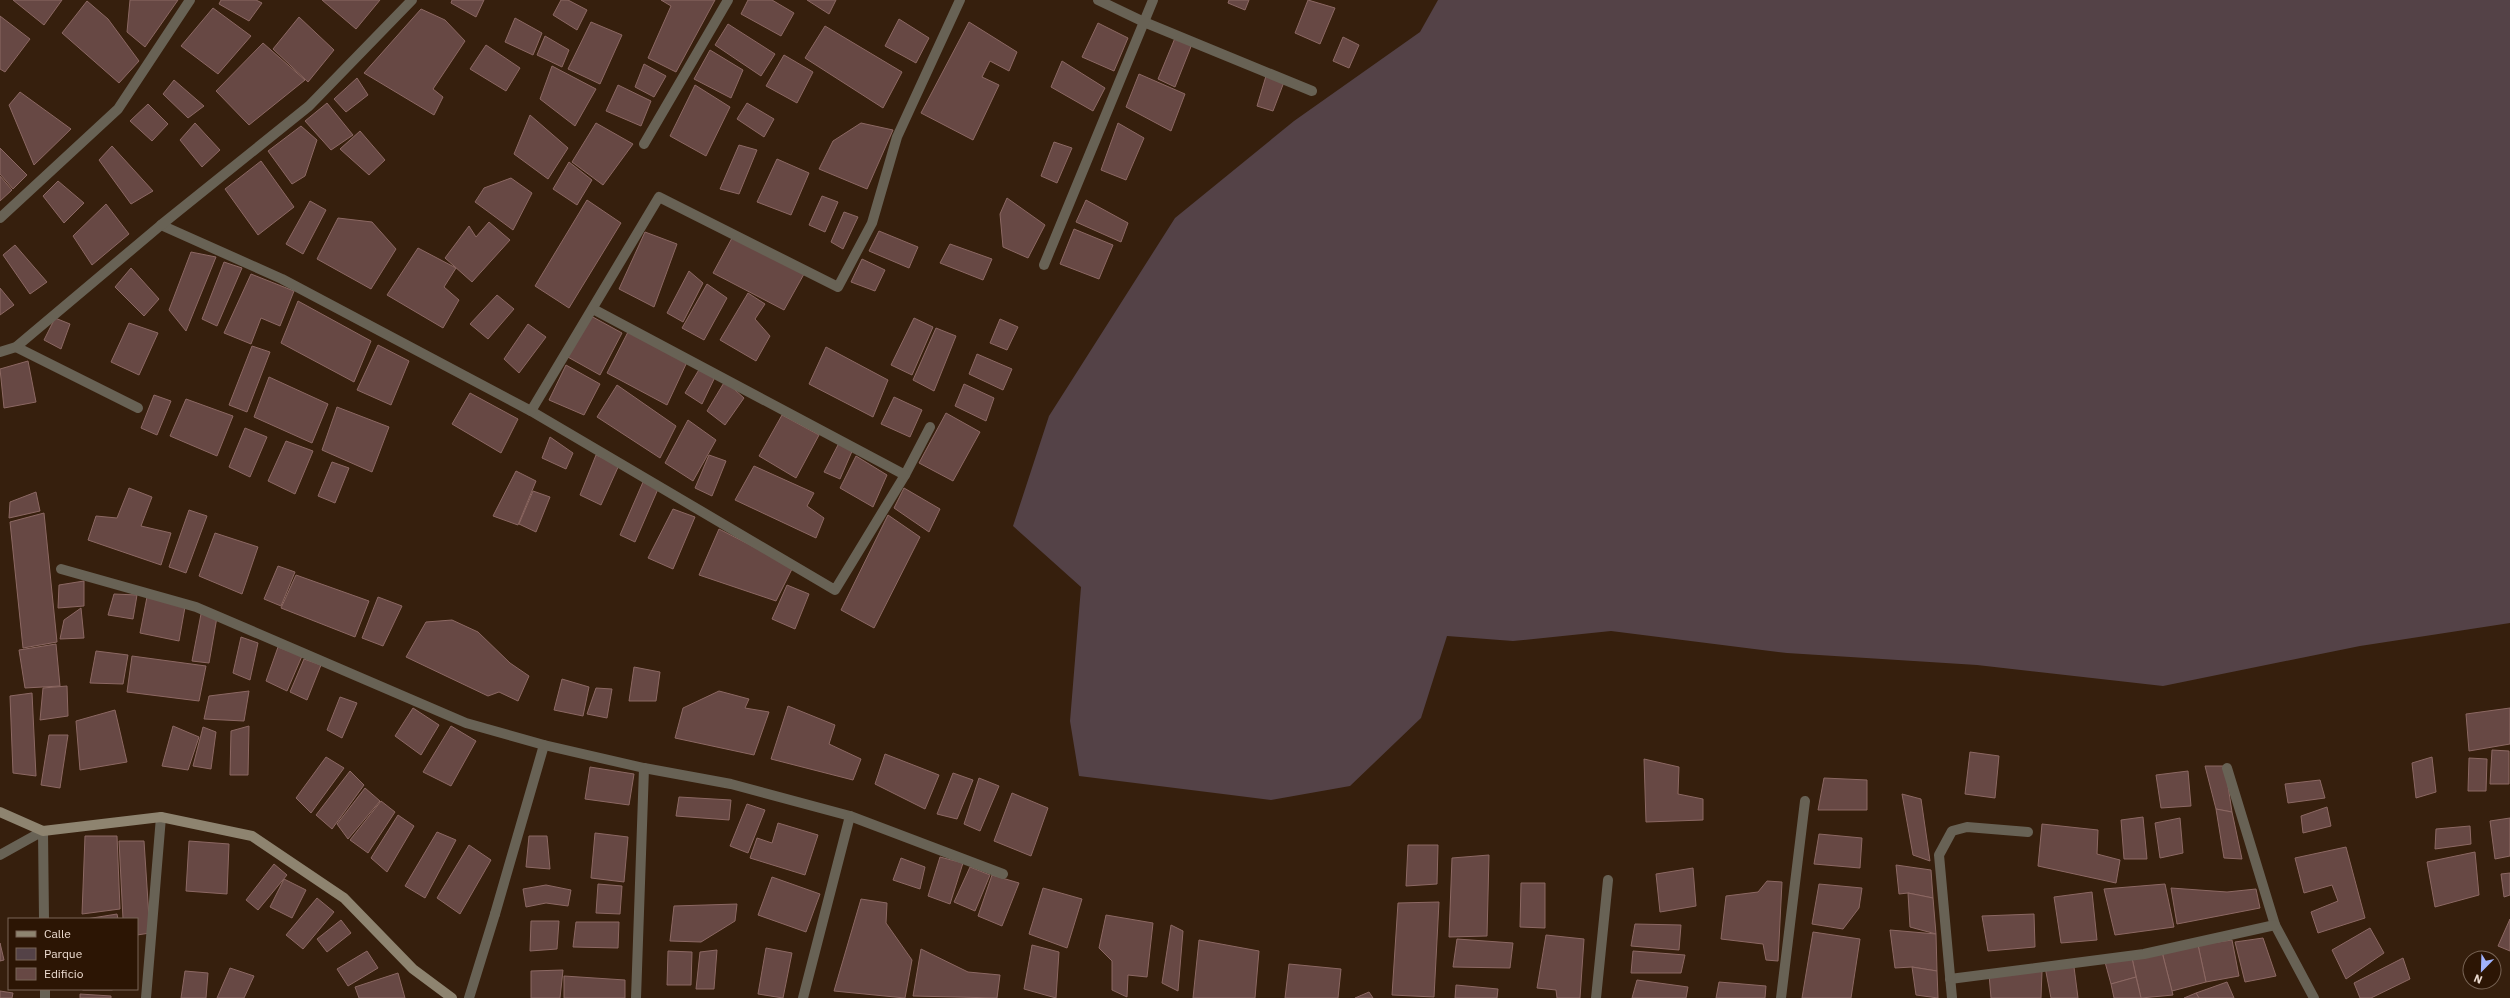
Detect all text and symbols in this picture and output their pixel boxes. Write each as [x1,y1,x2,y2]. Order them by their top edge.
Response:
legend [8,918,138,990]
text: Calle [44,926,71,941]
text: Parque [44,946,83,961]
north arrow [2462,950,2502,990]
text: Edificio [44,966,84,981]
text: N [2472,971,2484,987]

